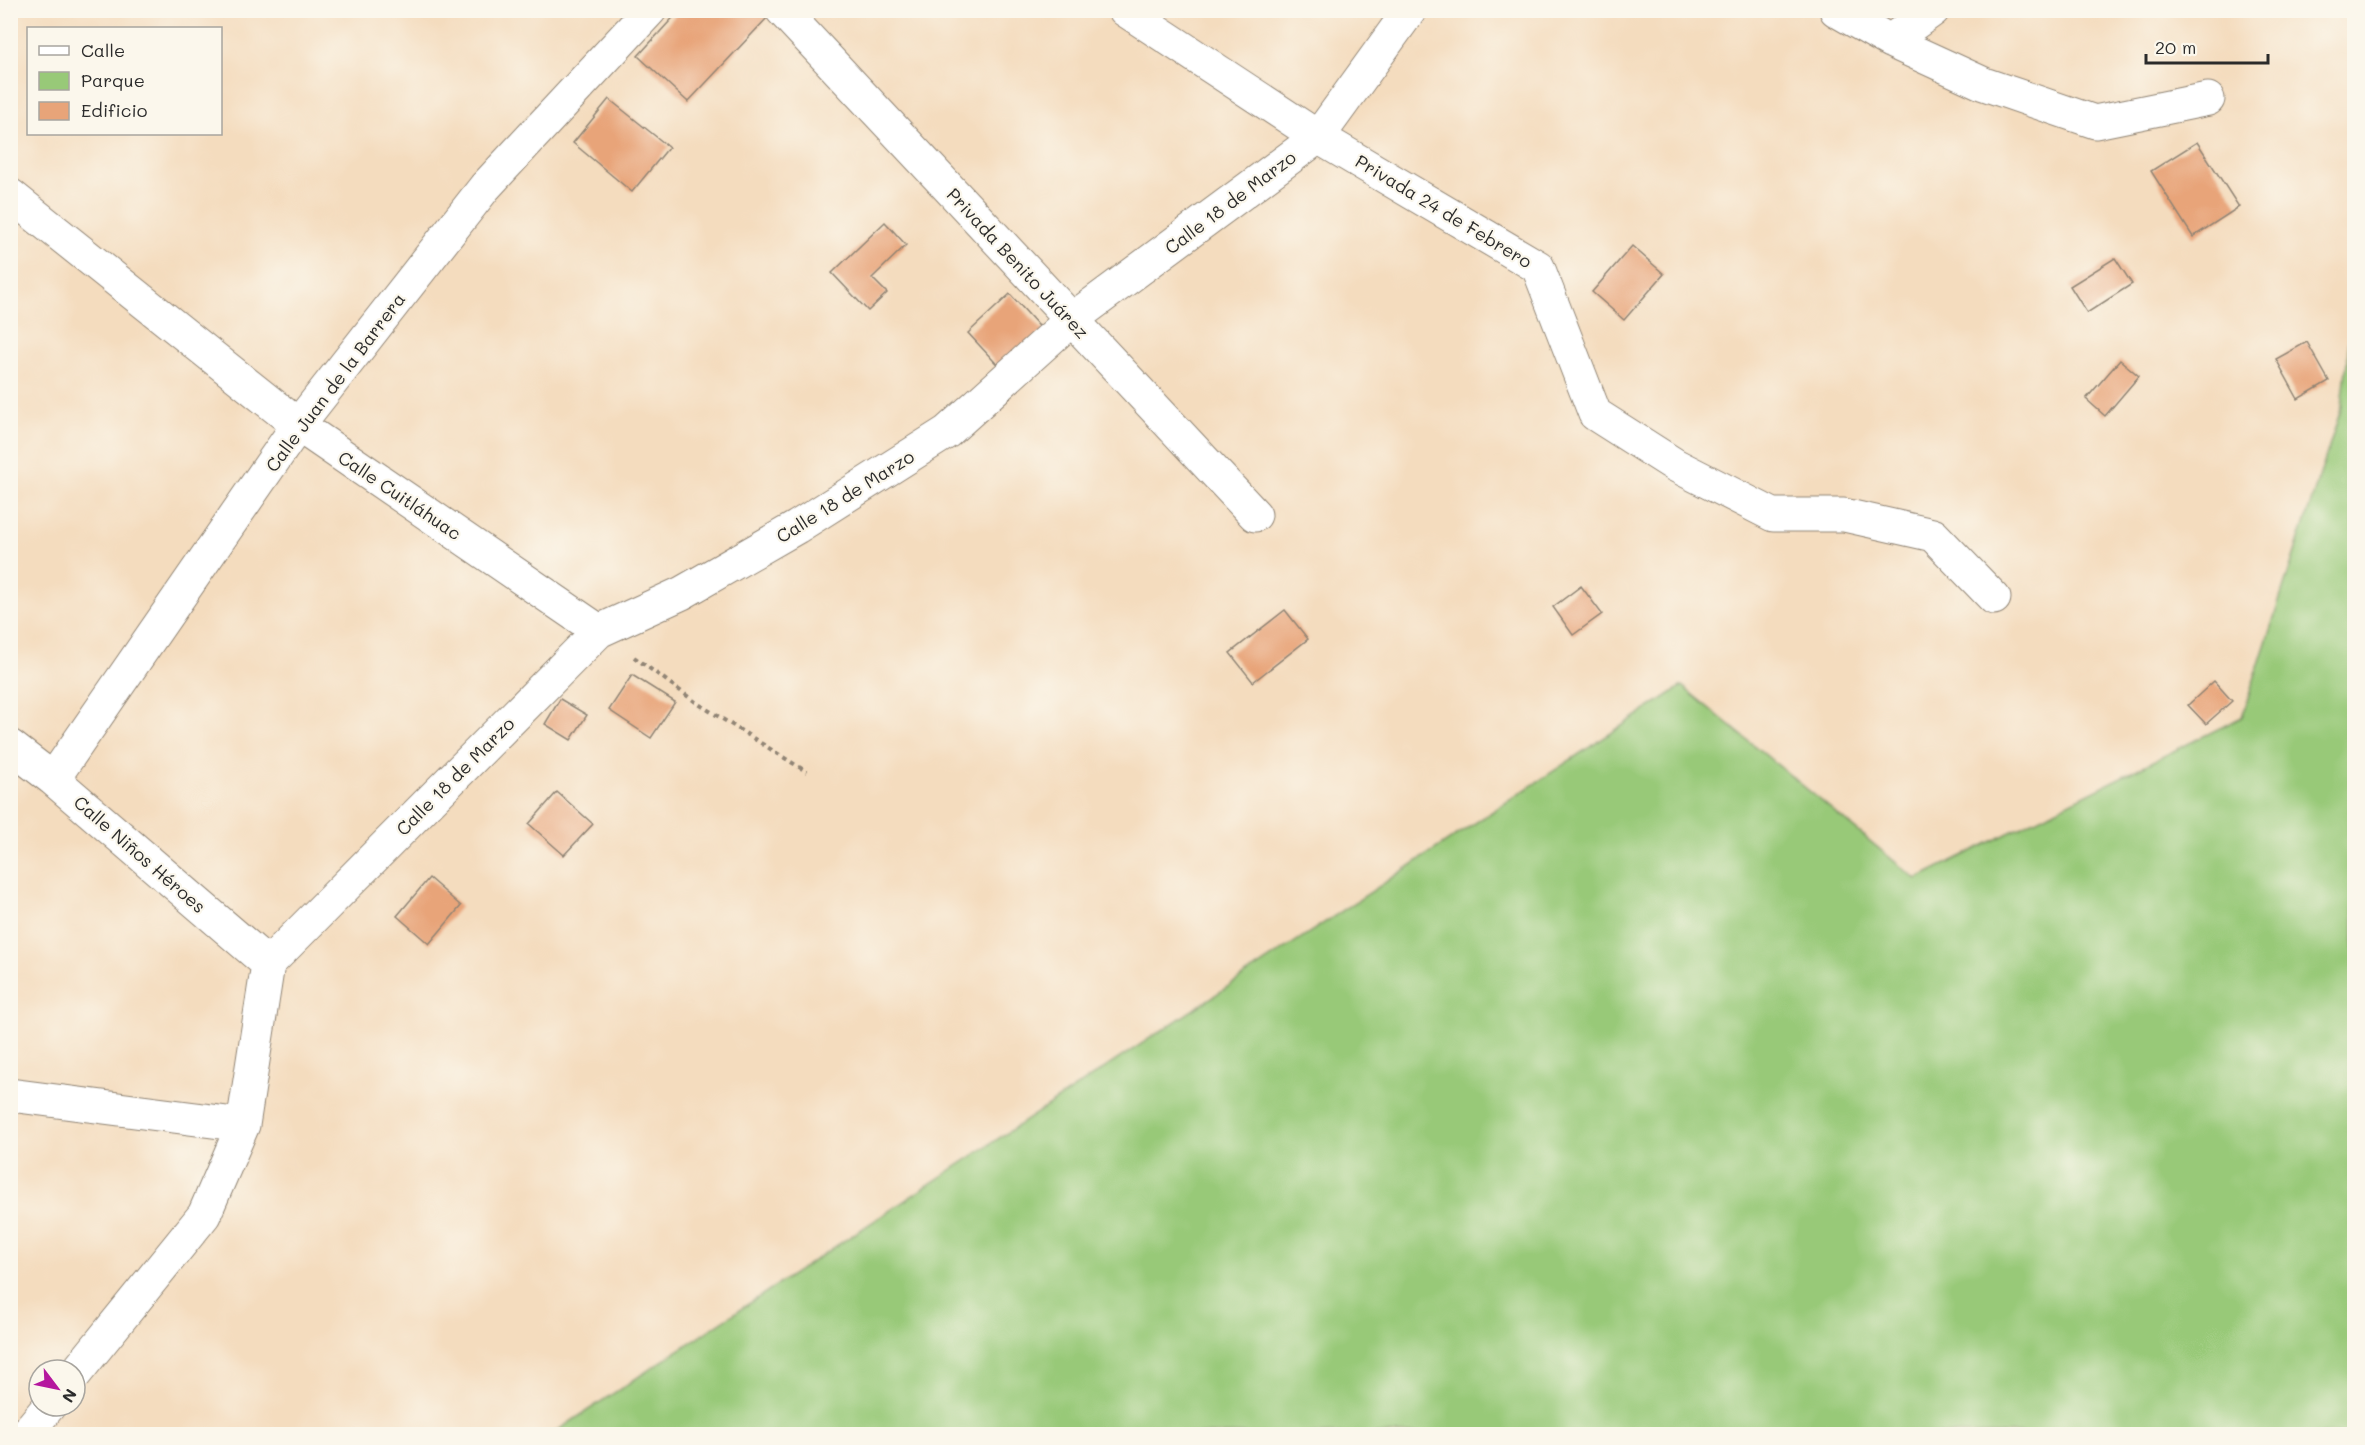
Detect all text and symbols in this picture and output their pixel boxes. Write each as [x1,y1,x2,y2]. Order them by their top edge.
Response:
legend [27,27,222,135]
scale bar [2146,27,2268,65]
text: 20 m [2155,35,2196,59]
text: Calle [81,38,125,62]
text: Parque [81,68,145,92]
text: Edificio [81,98,148,122]
street label: Calle 18 de Marzo [1160,145,1301,259]
street label: Privada 24 de Febrero [1351,149,1537,273]
street label: Privada Benito Juárez [942,182,1094,344]
street label: Calle Juan de la Barrera [260,288,410,476]
street label: Calle 18 de Marzo [772,444,919,548]
street label: Calle Cuitláhuac [334,445,466,545]
street label: Calle 18 de Marzo [391,711,520,840]
street label: Calle Niños Héroes [69,790,211,918]
north arrow [27,1358,87,1418]
text: N [58,1385,82,1407]

